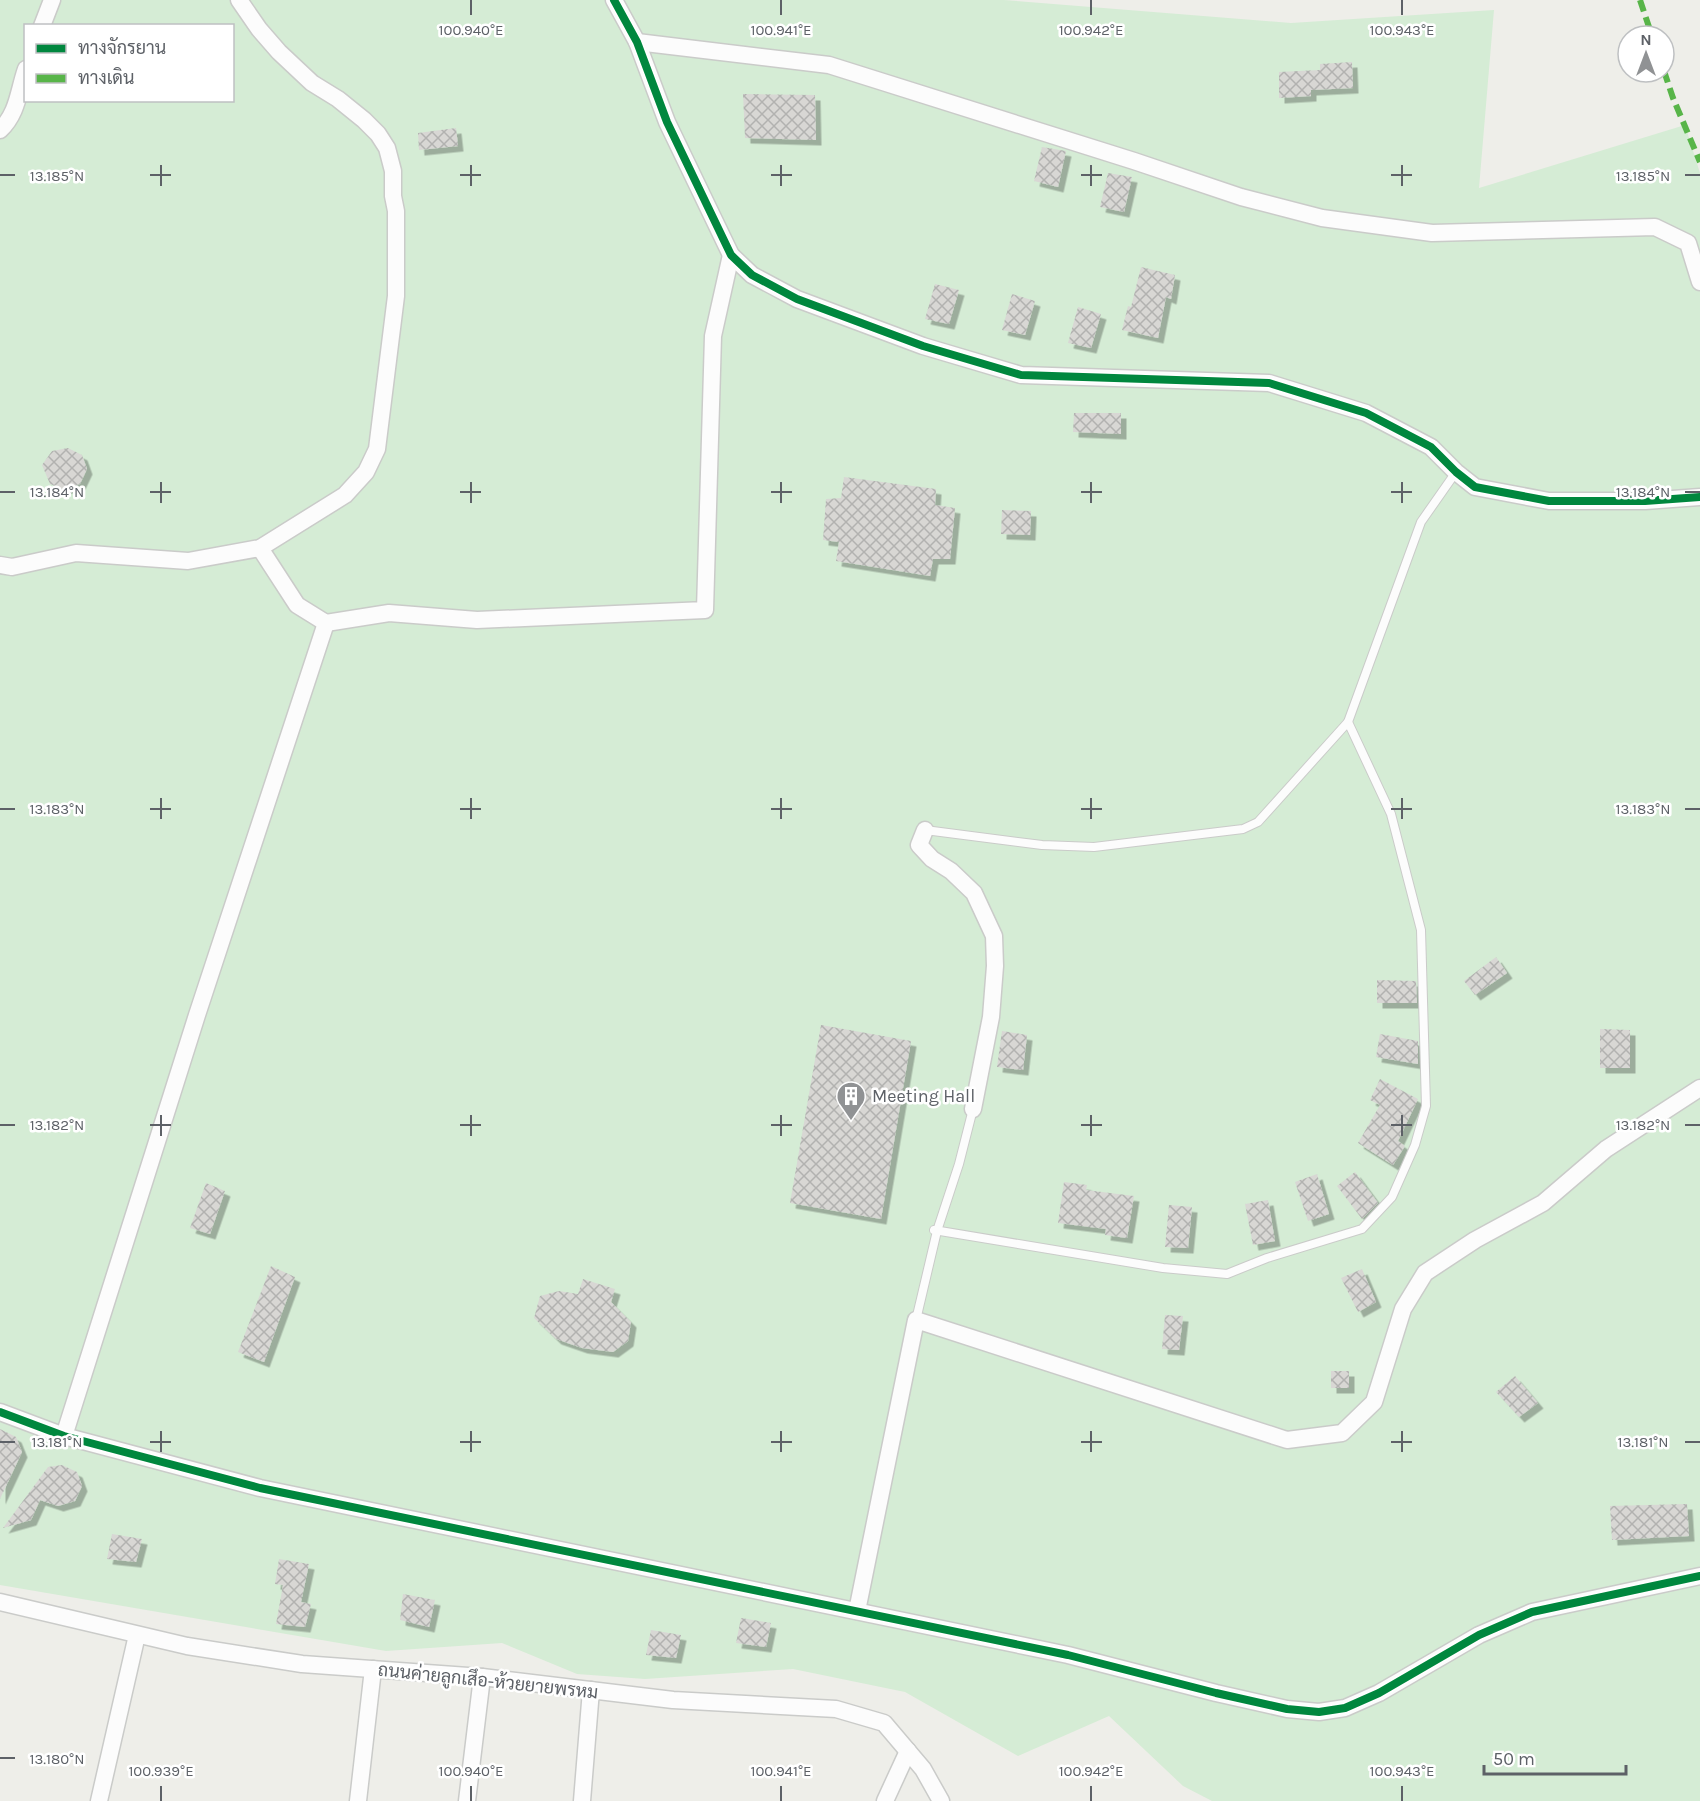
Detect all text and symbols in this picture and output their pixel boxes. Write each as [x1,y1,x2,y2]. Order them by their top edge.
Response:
text: 100.940°E [439,21,503,39]
text: 100.941°E [750,21,812,39]
text: 100.942°E [1059,21,1123,39]
text: 100.943°E [1370,21,1434,39]
legend [24,24,234,102]
north arrow [1616,24,1676,84]
text: N [1640,30,1652,49]
text: ทางจักรยาน [78,37,166,59]
text: ทางเดิน [78,67,134,89]
text: 13.185°N [30,167,84,185]
text: 13.185°N [1616,167,1670,185]
text: 13.184°N [30,483,84,501]
text: 13.184°N [1616,483,1670,501]
text: 13.183°N [30,800,84,818]
text: 13.183°N [1616,800,1670,818]
building icon: Meeting Hall [835,1080,867,1122]
place label: Meeting Hall [872,1085,975,1107]
text: 13.182°N [30,1116,84,1134]
text: 13.182°N [1616,1116,1670,1134]
text: 13.181°N [32,1433,83,1451]
text: 13.181°N [1618,1433,1669,1451]
street label: ถนนค่ายลูกเสึอ-ห้วยยายพรหม [377,1657,599,1705]
scale bar [1484,1738,1626,1776]
text: 50 m [1493,1748,1535,1770]
text: 13.180°N [30,1750,84,1768]
text: 100.939°E [128,1762,194,1780]
text: 100.940°E [439,1762,503,1780]
text: 100.941°E [750,1762,812,1780]
text: 100.942°E [1059,1762,1123,1780]
text: 100.943°E [1370,1762,1434,1780]

